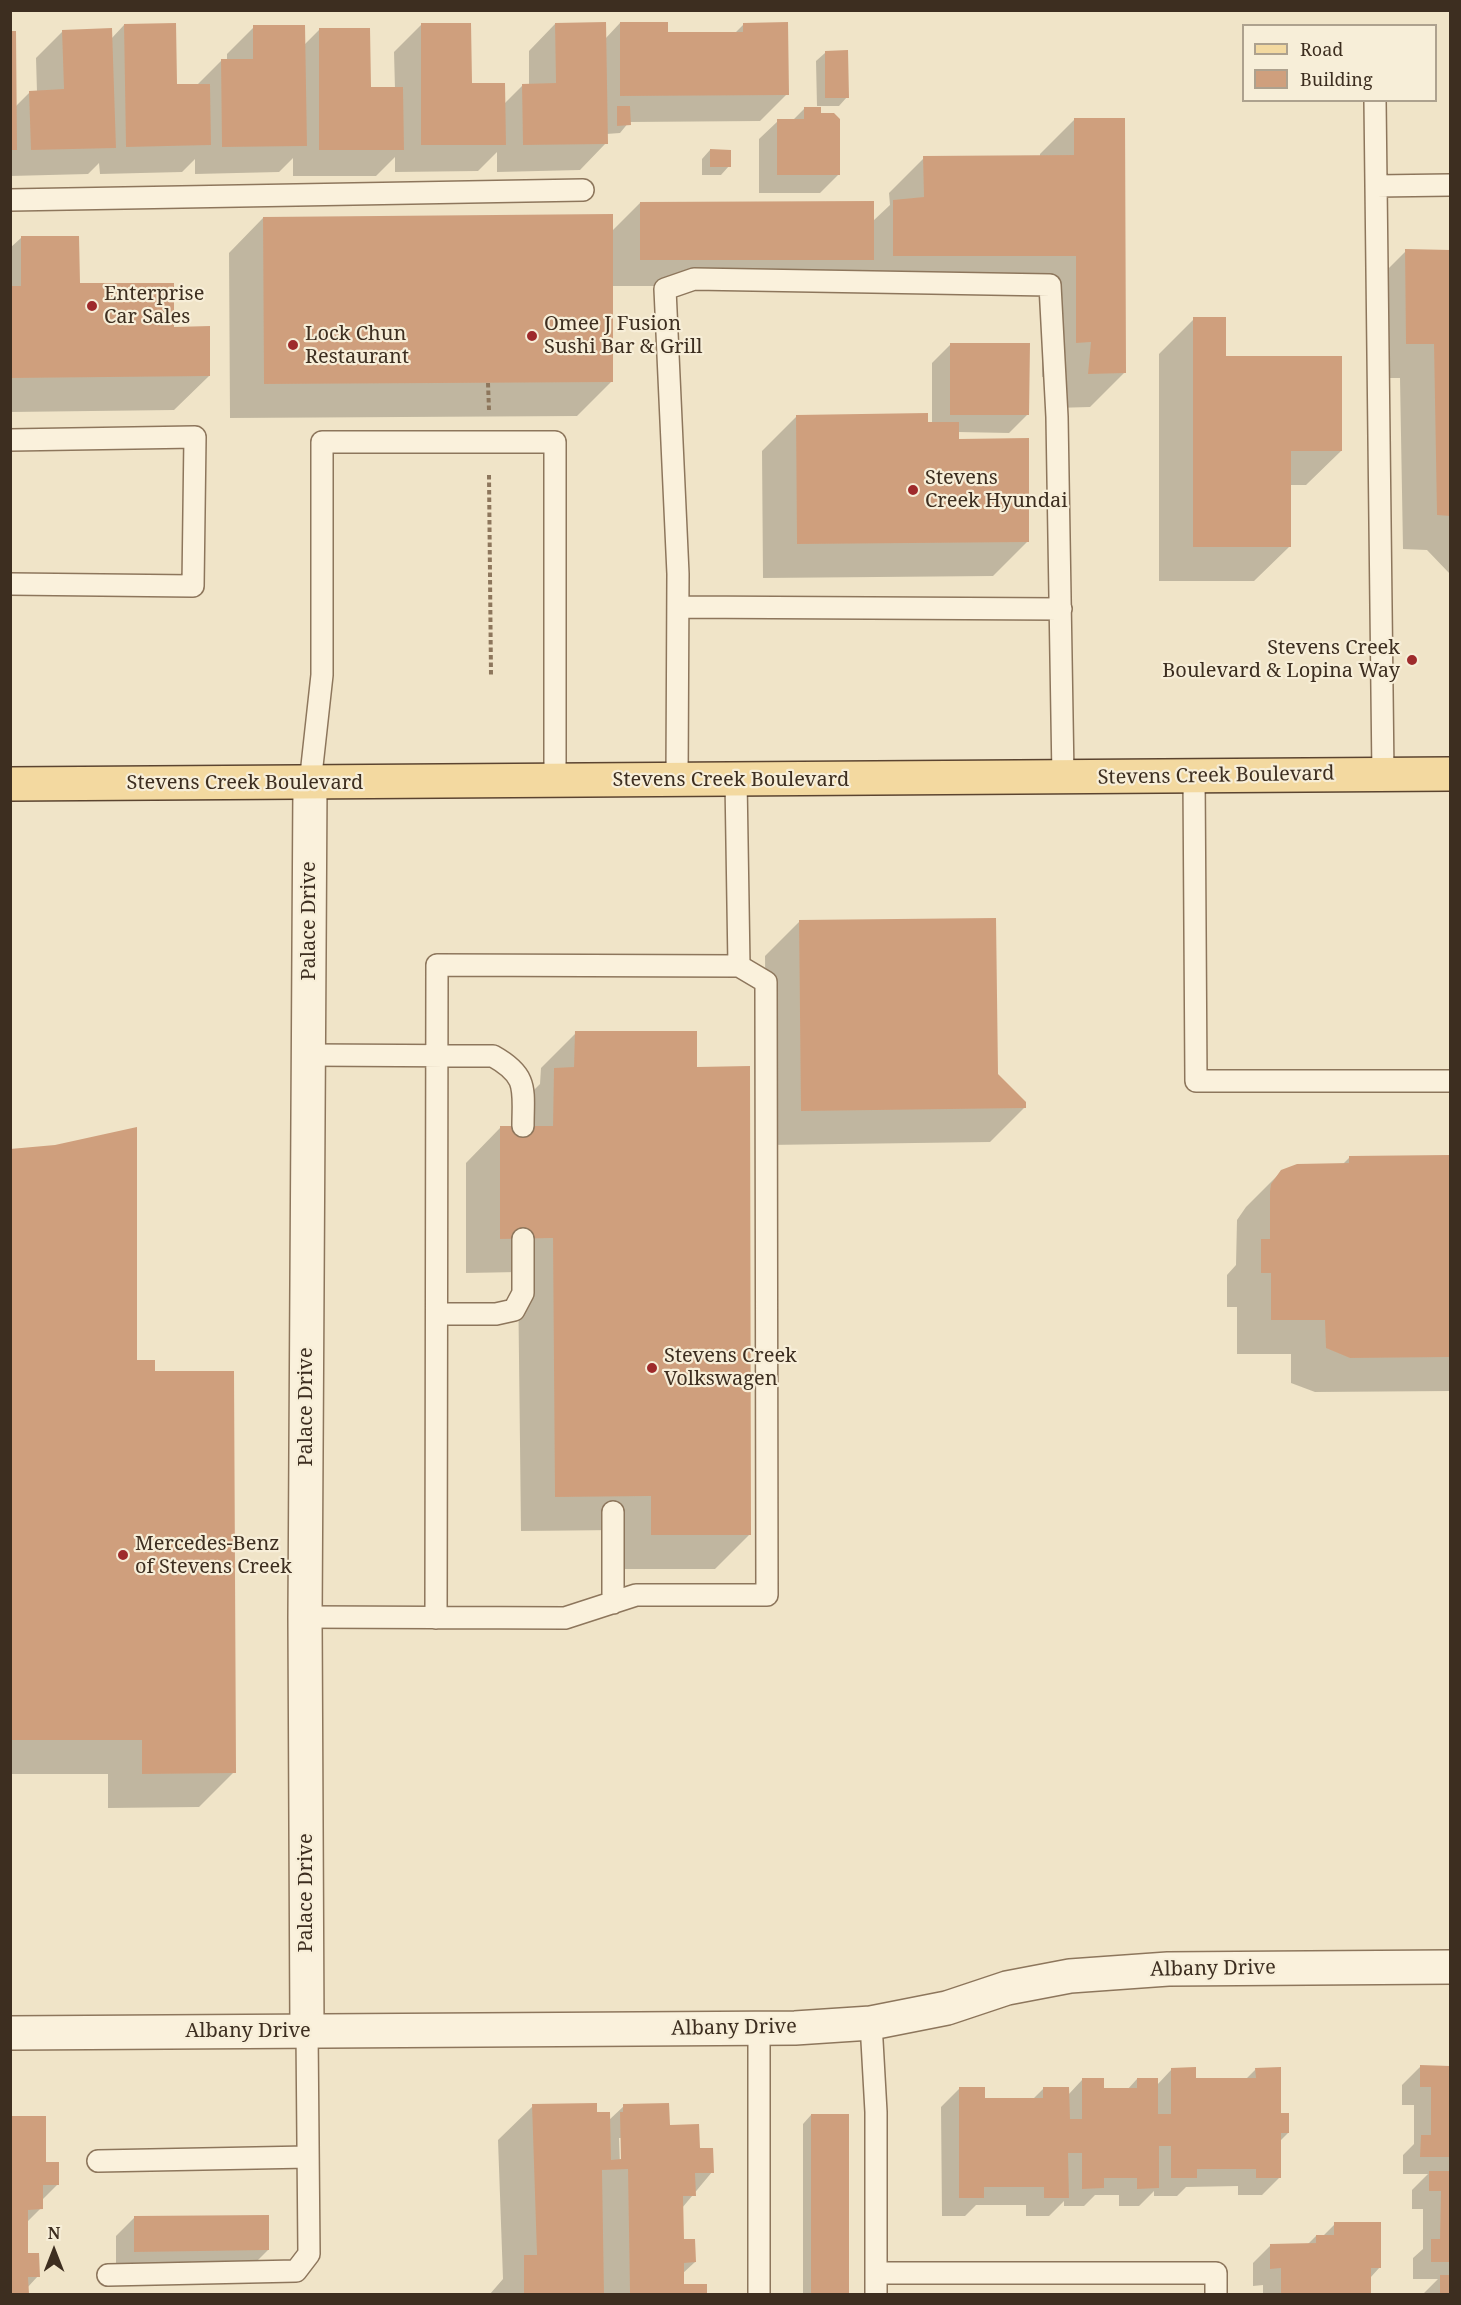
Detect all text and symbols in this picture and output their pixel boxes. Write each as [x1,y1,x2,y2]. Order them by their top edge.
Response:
legend [1242,24,1437,102]
text: Road [1300,37,1343,61]
text: Building [1300,67,1373,91]
place label: Enterprise Car Sales [104,282,204,329]
marker: Enterprise Car Sales [85,299,99,313]
place label: Omee J Fusion Sushi Bar & Grill [544,312,702,359]
place label: Lock Chun Restaurant [305,322,409,369]
marker: Omee J Fusion Sushi Bar & Grill [525,329,539,343]
marker: Lock Chun Restaurant [286,338,300,352]
place label: Stevens Creek Hyundai [925,466,1068,513]
marker: Stevens Creek Hyundai [906,483,920,497]
place label: Stevens Creek Boulevard & Lopina Way [1162,636,1400,683]
marker: Stevens Creek Boulevard & Lopina Way [1405,653,1419,667]
street label: Stevens Creek Boulevard [1097,762,1335,790]
street label: Stevens Creek Boulevard [613,768,849,792]
street label: Stevens Creek Boulevard [127,771,363,795]
street label: Palace Drive [297,861,321,981]
place label: Stevens Creek Volkswagen [664,1344,797,1391]
street label: Palace Drive [294,1347,318,1467]
marker: Stevens Creek Volkswagen [645,1361,659,1375]
place label: Mercedes-Benz of Stevens Creek [135,1532,292,1579]
marker: Mercedes-Benz of Stevens Creek [116,1548,130,1562]
street label: Palace Drive [294,1833,318,1953]
street label: Albany Drive [1150,1956,1276,1982]
street label: Albany Drive [671,2015,797,2041]
street label: Albany Drive [185,2019,311,2043]
north arrow [24,2221,84,2281]
text: N [48,2222,60,2244]

